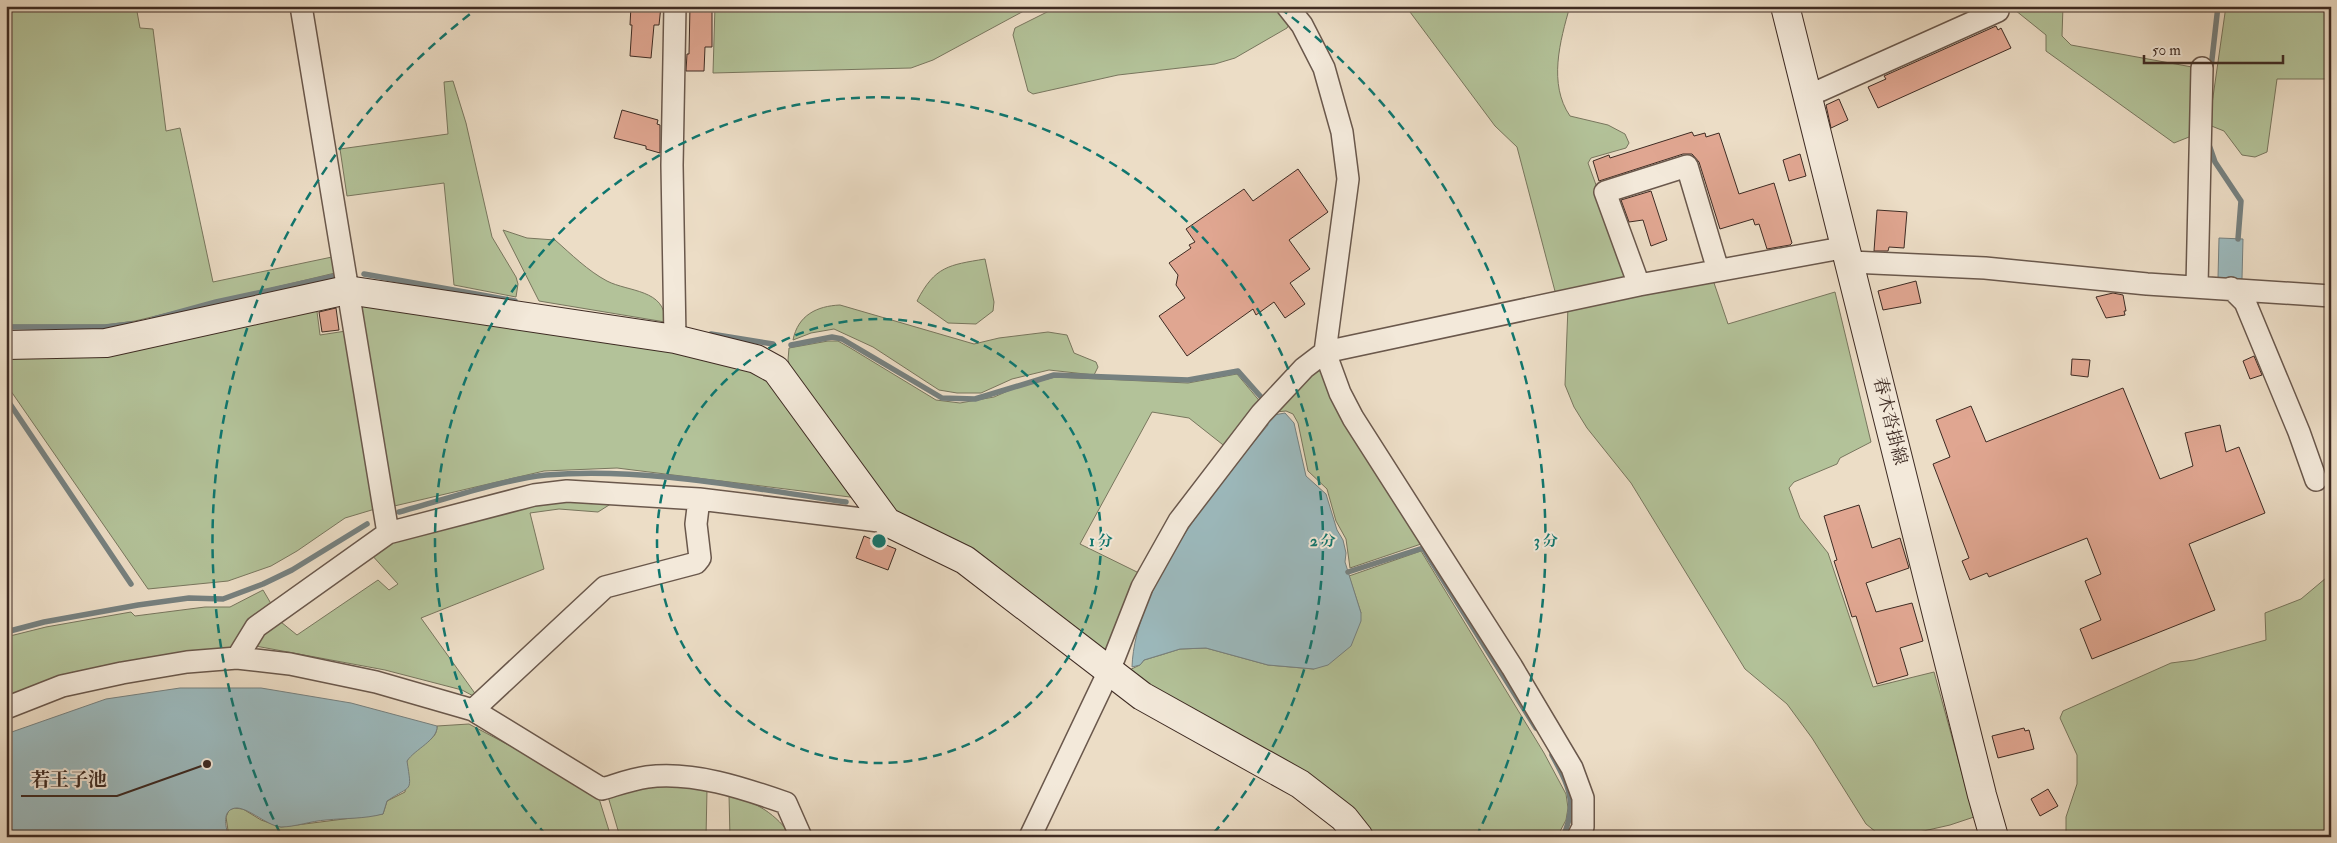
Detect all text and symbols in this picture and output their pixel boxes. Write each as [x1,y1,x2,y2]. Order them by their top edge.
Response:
scale bar [2144,32,2283,64]
text: 50 m [2152,41,2181,60]
street label: 春木沓掛線 [1868,375,1912,467]
centre of rings [870,532,888,550]
text: 1 分 [1089,532,1113,551]
text: 2 分 [1310,532,1336,551]
text: 3 分 [1534,532,1558,551]
callout: 若王子池 [21,762,117,796]
text: 若王子池 [31,768,107,792]

